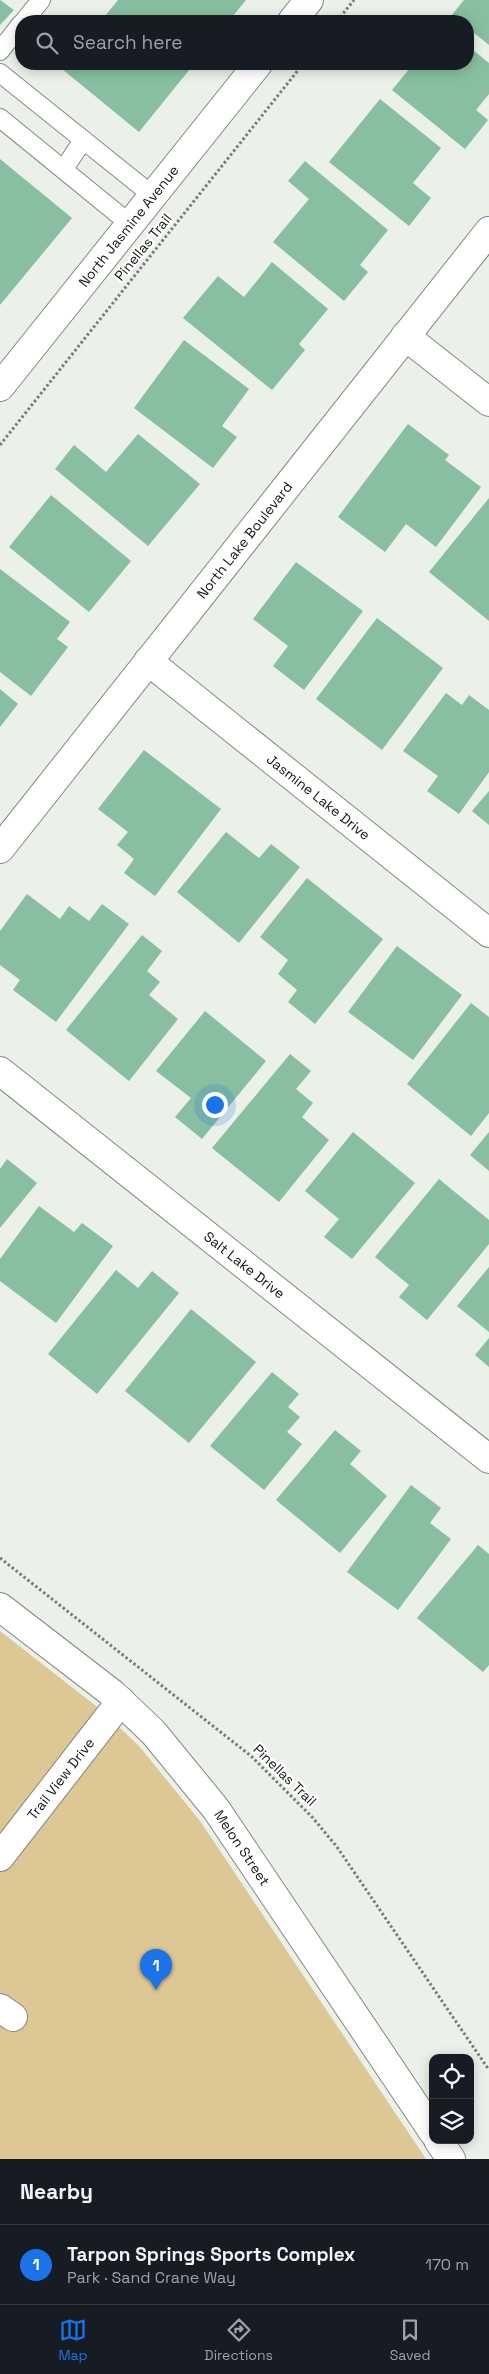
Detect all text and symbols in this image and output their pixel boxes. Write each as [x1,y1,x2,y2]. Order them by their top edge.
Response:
search box [15,15,474,70]
icon: search [33,29,61,57]
text: Search here [73,30,183,55]
street label: North Jasmine Avenue [75,162,183,290]
street label: Pinellas Trail [110,210,176,284]
street label: North Lake Boulevard [193,478,296,602]
street label: Jasmine Lake Drive [263,750,374,844]
your location [202,1092,228,1118]
street label: Salt Lake Drive [200,1227,289,1303]
street label: Trail View Drive [23,1734,98,1824]
street label: Pinellas Trail [250,1740,320,1810]
street label: Melon Street [210,1806,274,1889]
pin: 1 [140,1949,172,1990]
map controls [429,2054,474,2144]
button: locate [429,2054,474,2099]
button: layers [429,2099,474,2144]
text: Nearby [20,2178,93,2205]
text: Tarpon Springs Sports Complex [67,2242,355,2267]
text: 1 [32,2254,40,2275]
text: 170 m [425,2254,469,2275]
text: Park · Sand Crane Way [67,2267,236,2288]
tab: Map [58,2316,88,2364]
tab: Directions [204,2316,273,2364]
tab: Saved [390,2316,431,2364]

